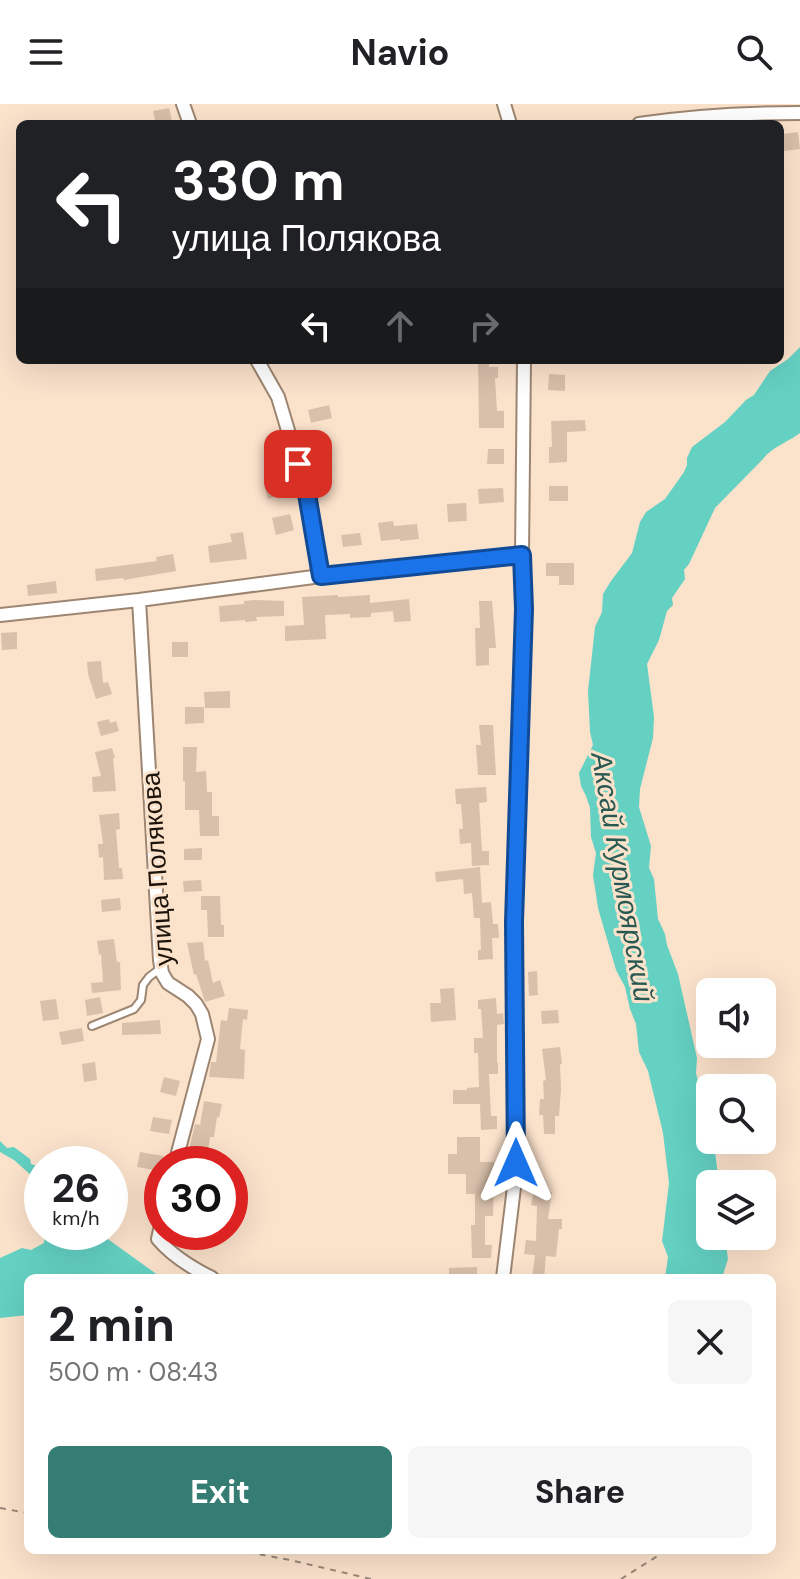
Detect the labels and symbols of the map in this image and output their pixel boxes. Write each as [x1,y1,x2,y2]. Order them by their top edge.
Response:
pin [264,430,332,498]
water label: Аксай Курмоярский [582,747,663,1005]
street label: улица Полякова [133,770,181,967]
position arrow [474,1121,558,1205]
speed limit sign: 30 [144,1146,248,1250]

